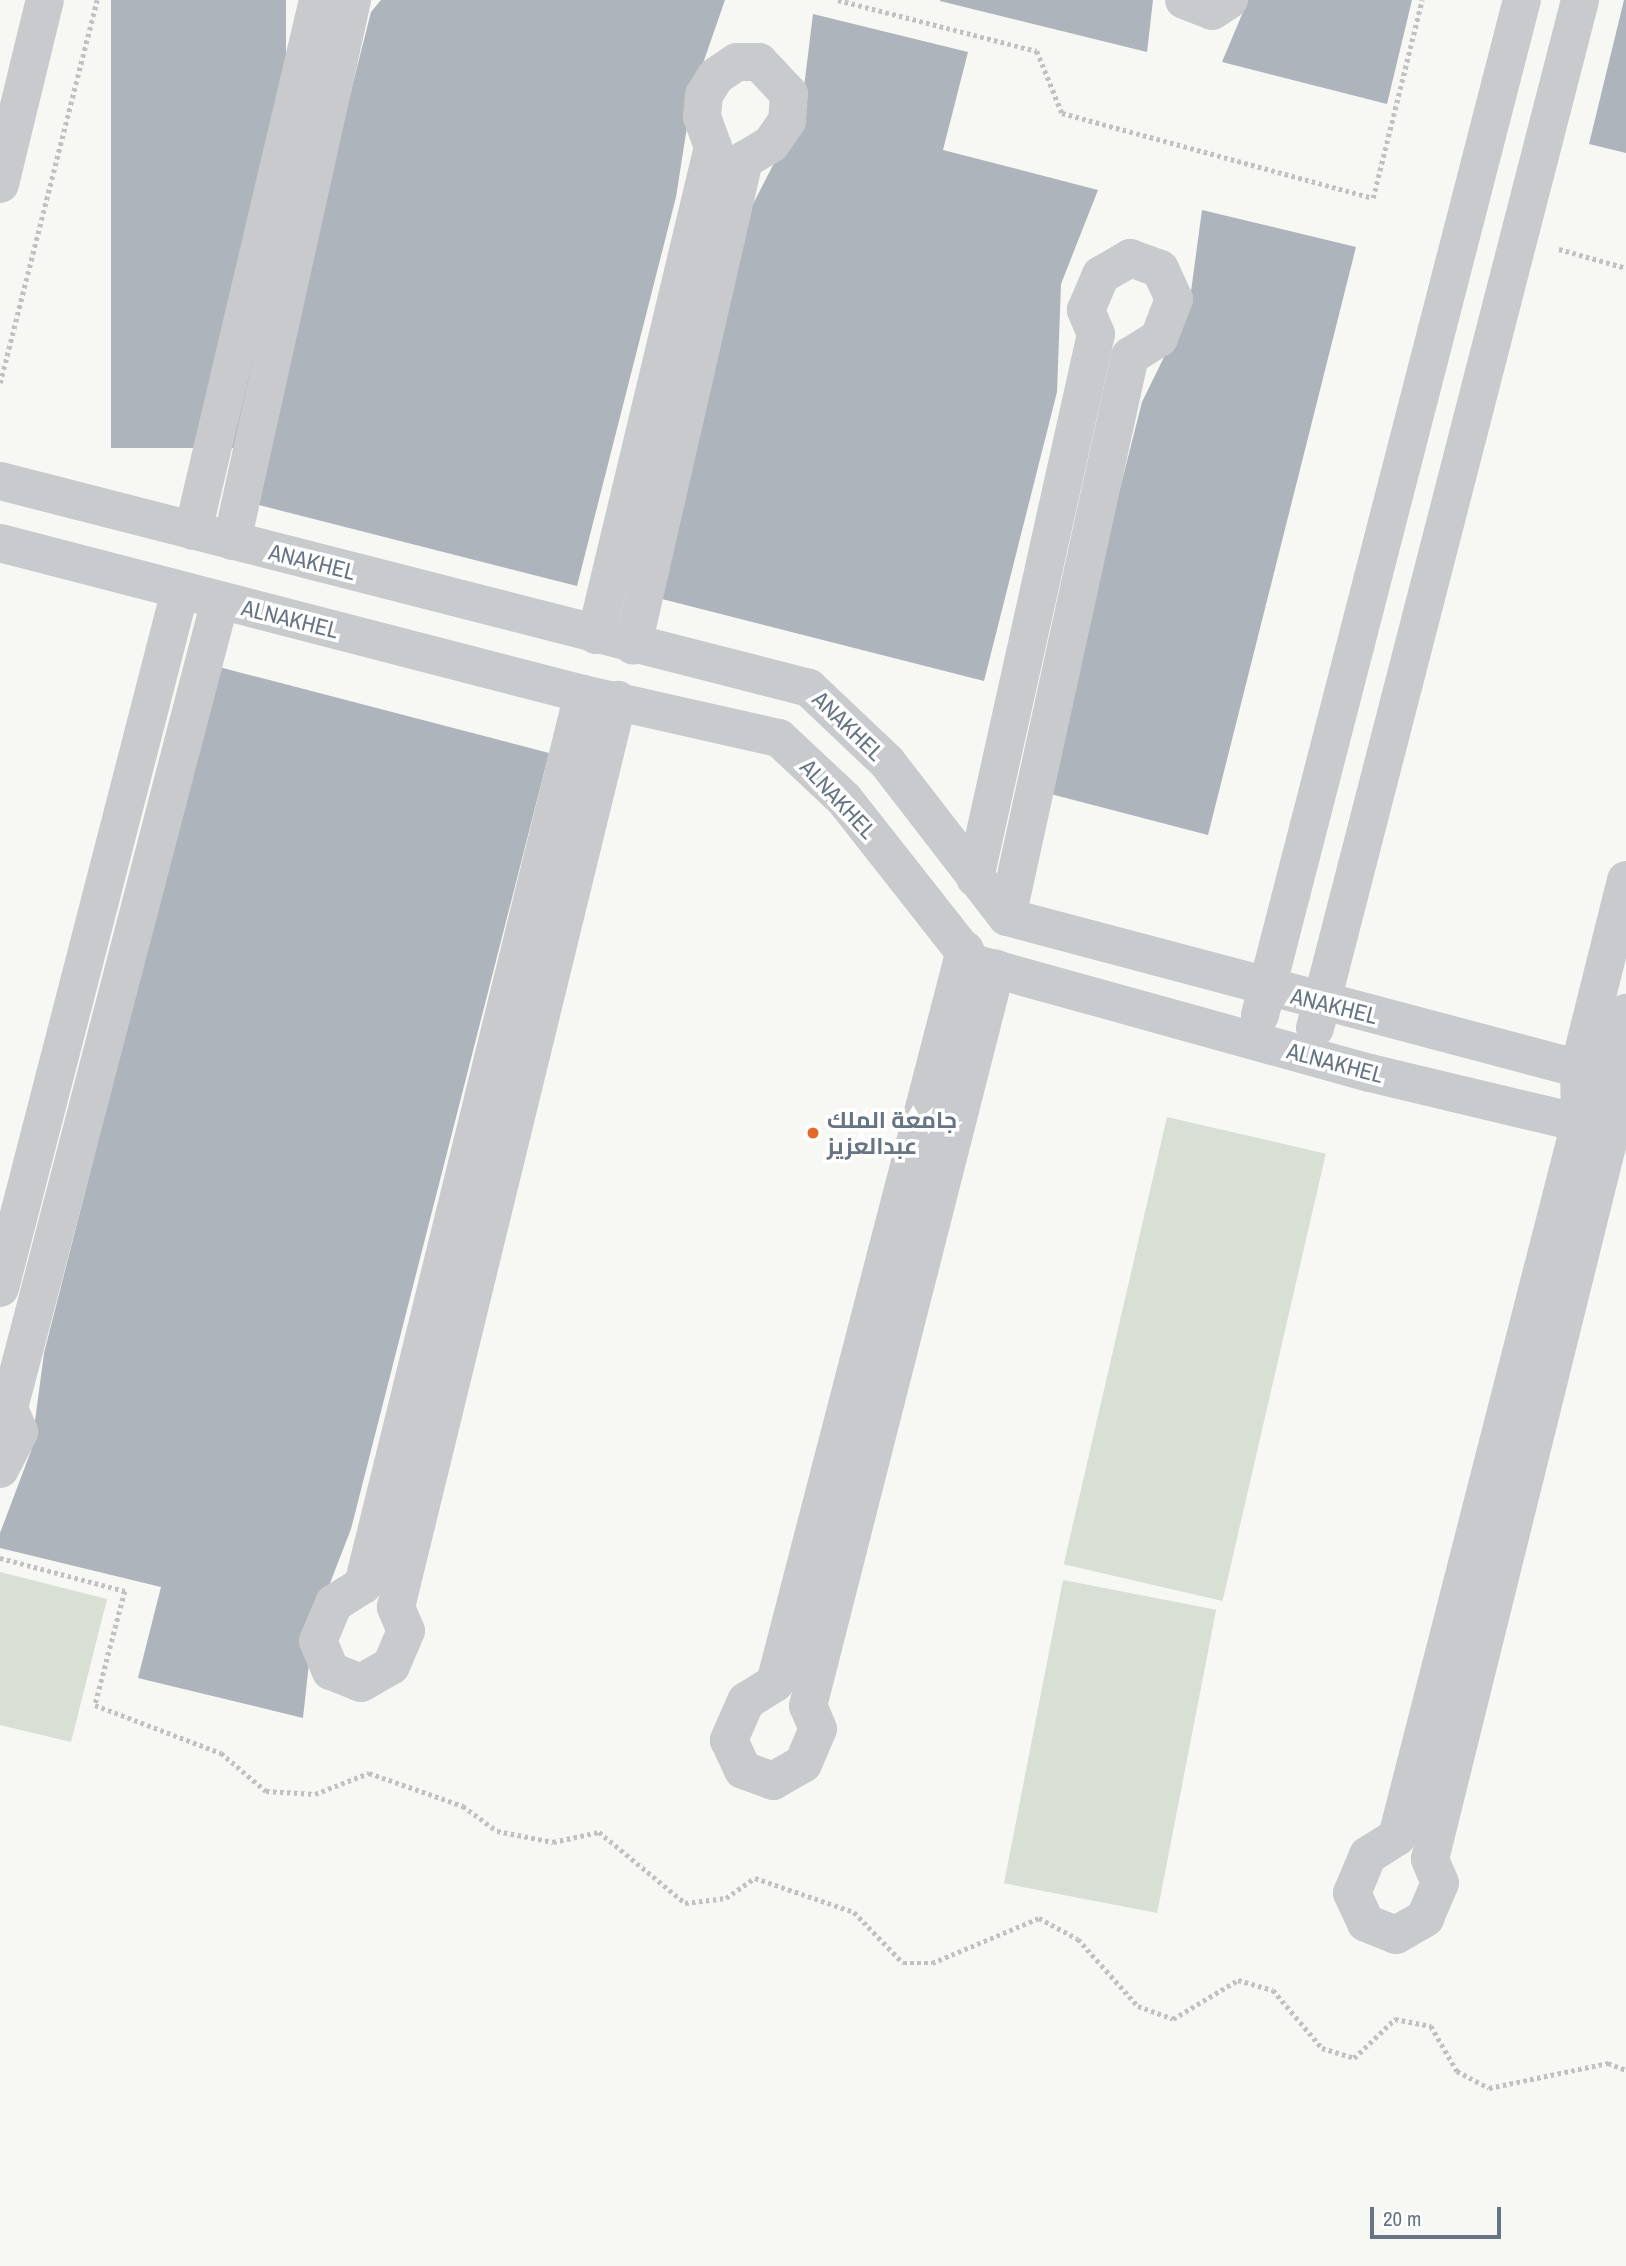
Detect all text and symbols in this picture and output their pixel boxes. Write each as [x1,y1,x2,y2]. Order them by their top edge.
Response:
street label: ANAKHEL [266,538,358,586]
street label: ALNAKHEL [239,594,341,644]
street label: ANAKHEL [807,685,889,767]
street label: ALNAKHEL [794,754,882,844]
street label: ANAKHEL [1288,982,1380,1030]
street label: ALNAKHEL [1284,1037,1386,1089]
place label: جامعة الملك عبدالعزيز [827,1106,957,1160]
marker: جامعة الملك عبدالعزيز [805,1125,821,1141]
scale bar [1374,2192,1505,2236]
text: 20 m [1383,2204,1421,2233]

